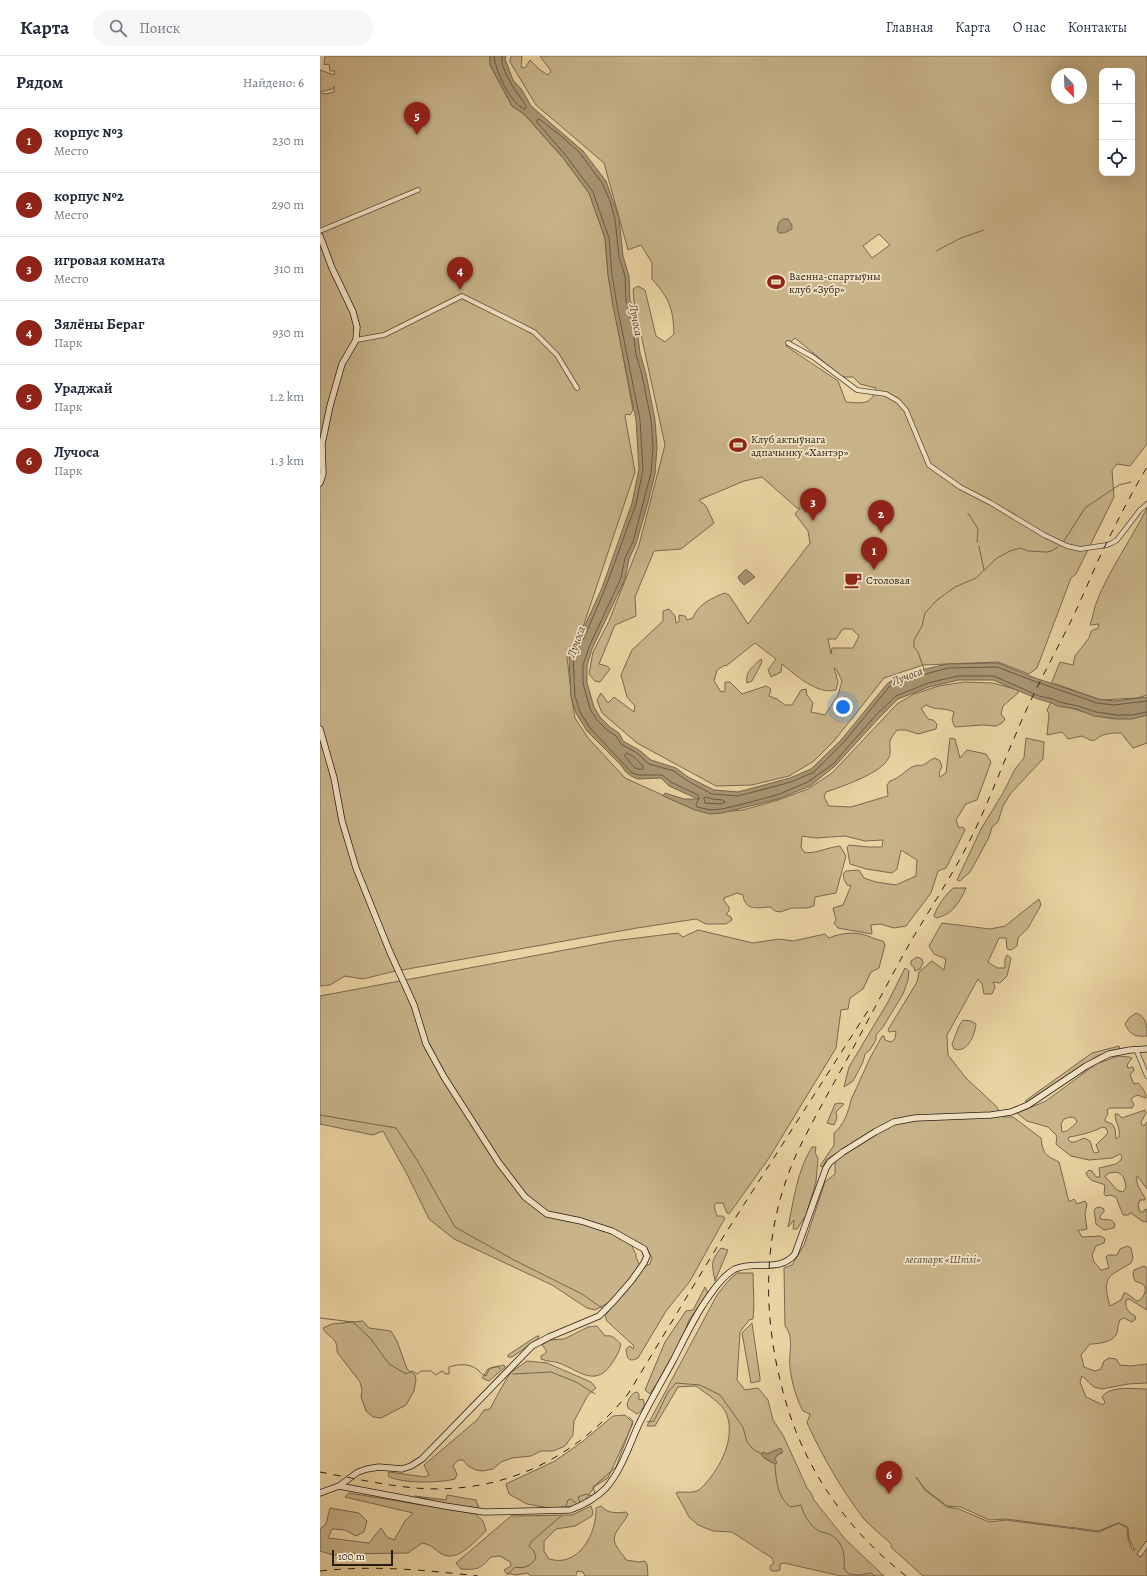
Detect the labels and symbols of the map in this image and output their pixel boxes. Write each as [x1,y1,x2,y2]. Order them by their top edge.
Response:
north arrow [1051,68,1087,104]
pin: 5 [404,102,430,135]
pin: 4 [447,257,473,290]
place label: Ваенна-спартыўны клуб «Зубр» [789,269,881,297]
sports icon: Ваенна-спартыўны клуб «Зубр» [766,272,786,292]
water label: Лучоса [625,302,647,338]
place label: Клуб актыўнага адпачынку «Хантэр» [751,432,849,460]
sports icon: Клуб актыўнага адпачынку «Хантэр» [728,435,748,455]
pin: 3 [800,488,826,521]
pin: 2 [868,500,894,533]
pin: 1 [861,537,887,570]
cafe icon: Столовая [843,570,863,590]
place label: Столовая [866,573,910,588]
water label: Лучоса [563,624,589,661]
water label: Лучоса [888,663,925,690]
your location [833,697,853,717]
park label: лесапарк «Шпілі» [904,1252,981,1267]
pin: 6 [876,1461,902,1494]
scale bar [332,1548,393,1567]

